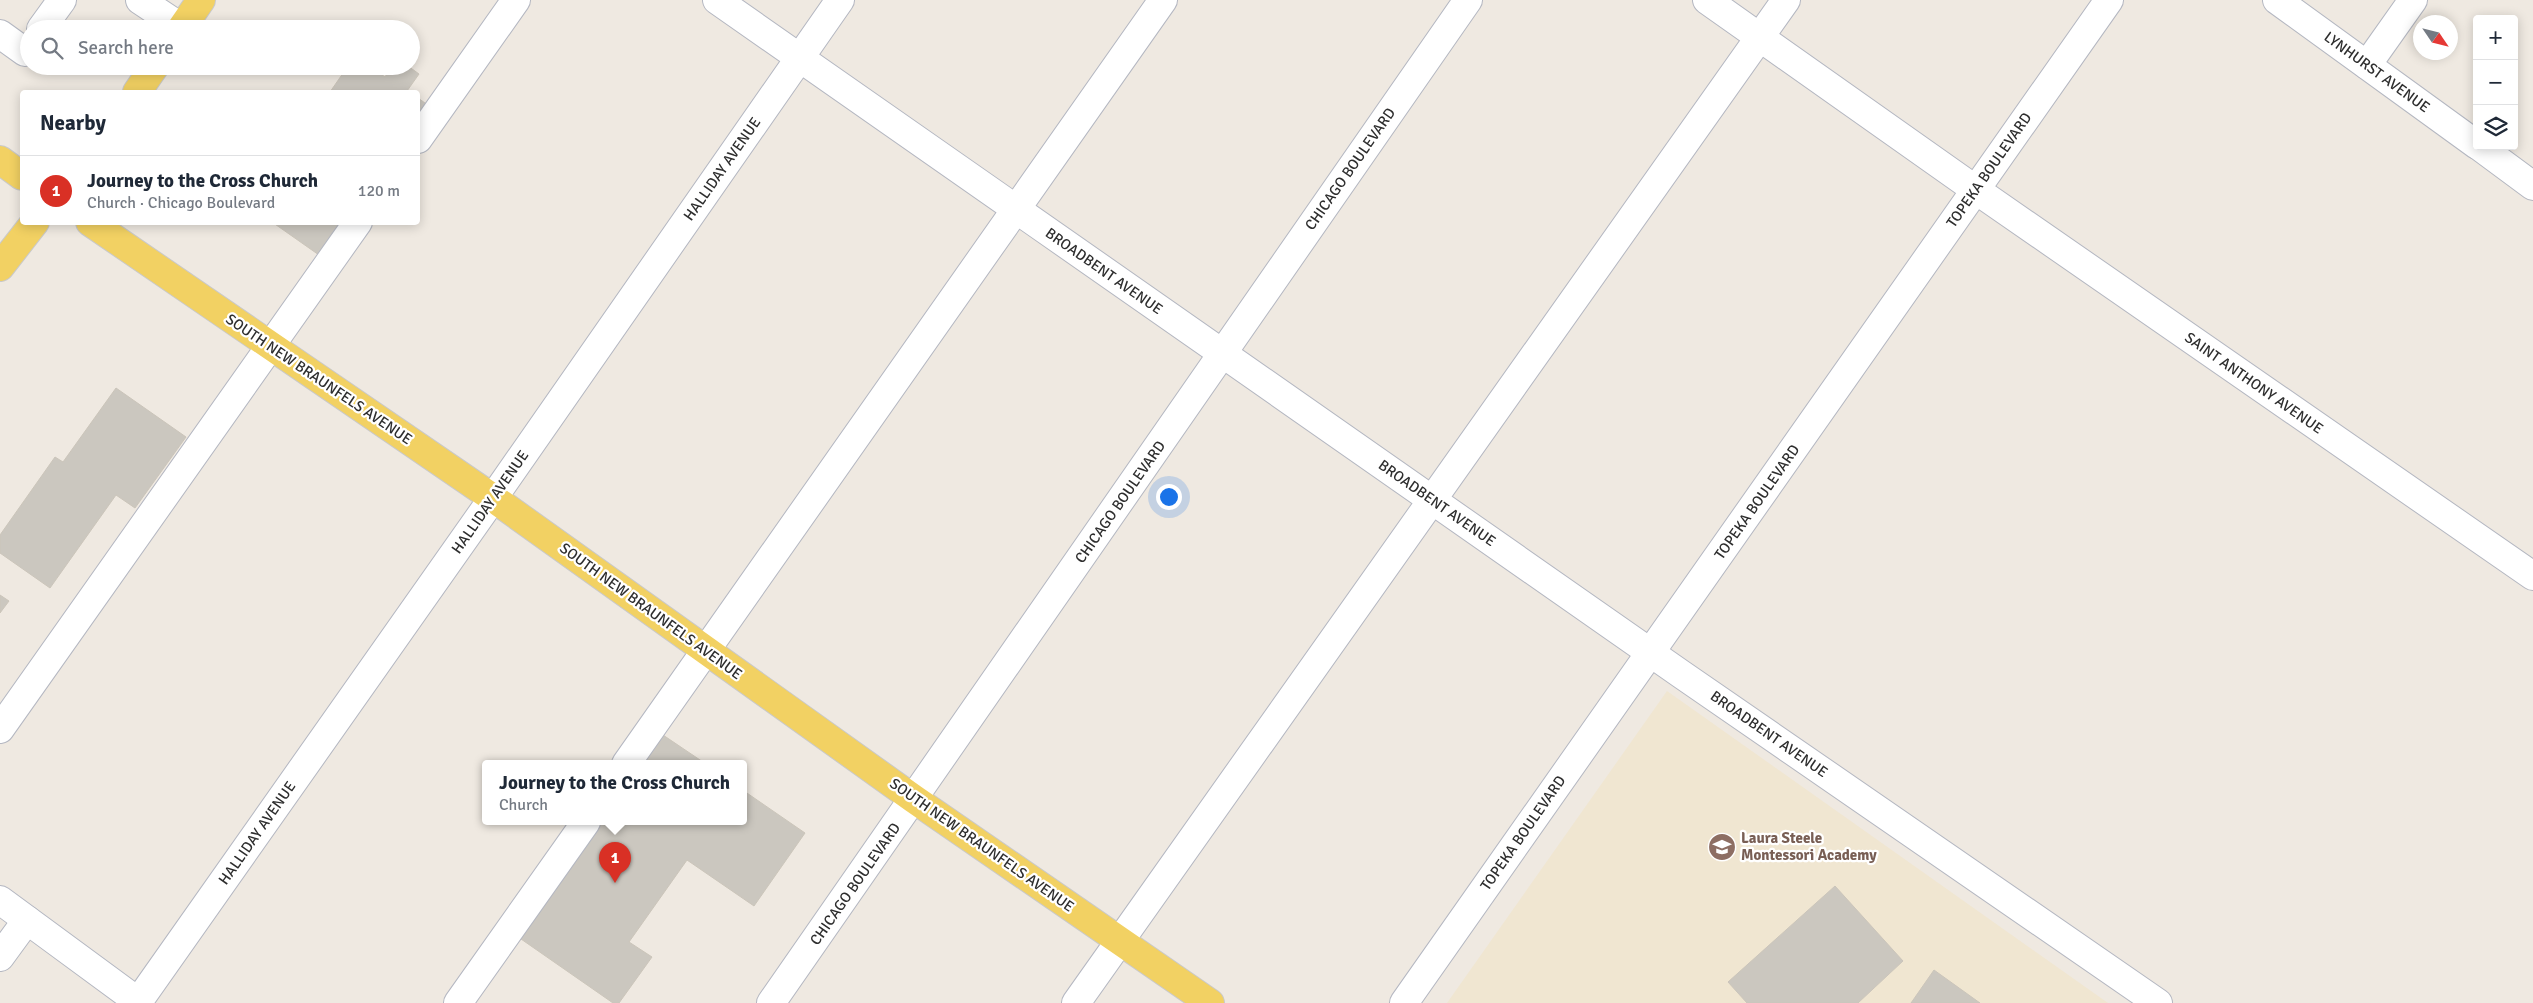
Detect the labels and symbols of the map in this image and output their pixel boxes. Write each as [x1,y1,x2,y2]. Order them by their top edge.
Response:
north arrow [2413,15,2458,60]
street label: LYNHURST AVENUE [2321,28,2433,116]
street label: CHICAGO BOULEVARD [1301,104,1399,234]
street label: TOPEKA BOULEVARD [1943,109,2035,231]
street label: HALLIDAY AVENUE [680,114,764,224]
street label: BROADBENT AVENUE [1042,224,1166,318]
street label: SOUTH NEW BRAUNFELS AVENUE [222,310,416,448]
street label: SAINT ANTHONY AVENUE [2181,328,2327,438]
street label: CHICAGO BOULEVARD [1071,437,1169,567]
street label: TOPEKA BOULEVARD [1711,441,1803,563]
street label: HALLIDAY AVENUE [448,447,532,557]
street label: BROADBENT AVENUE [1375,456,1499,550]
your location [1156,484,1182,510]
street label: SOUTH NEW BRAUNFELS AVENUE [556,539,746,683]
street label: BROADBENT AVENUE [1707,687,1831,781]
street label: TOPEKA BOULEVARD [1477,772,1569,894]
street label: SOUTH NEW BRAUNFELS AVENUE [886,774,1078,916]
street label: HALLIDAY AVENUE [215,778,299,888]
street label: CHICAGO BOULEVARD [806,819,904,949]
place label: Laura Steele Montessori Academy [1741,829,1877,864]
school or university icon: Laura Steele Montessori Academy [1707,832,1737,862]
pin: 1 [599,842,631,883]

